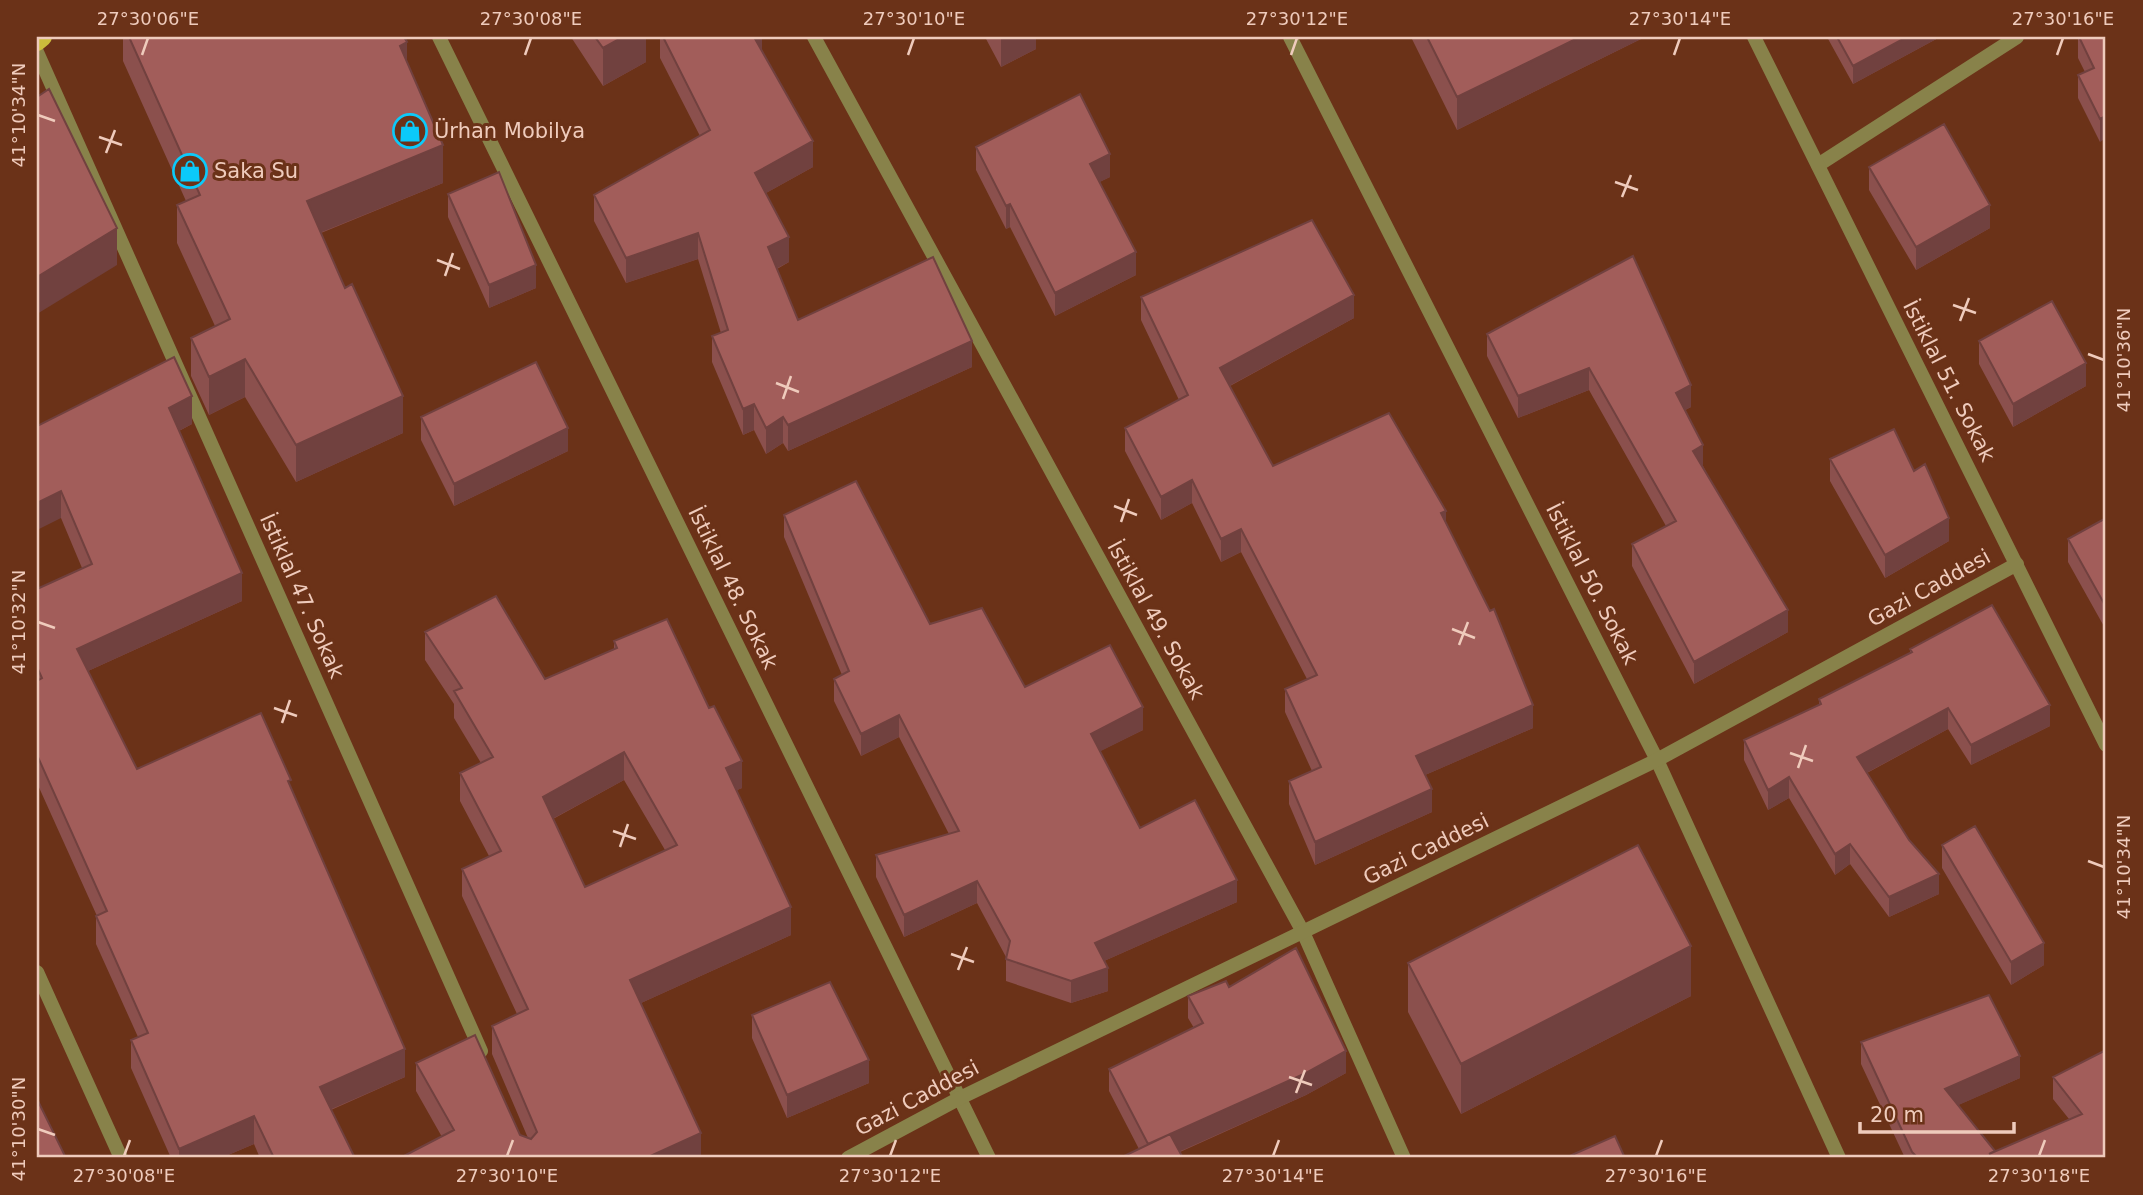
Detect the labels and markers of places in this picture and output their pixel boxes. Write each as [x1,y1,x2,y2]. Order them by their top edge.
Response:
shop icon: Ürhan Mobilya [391,112,429,150]
place label: Ürhan Mobilya [434,118,585,143]
shop icon: Saka Su [171,152,209,190]
place label: Saka Su [214,159,298,183]

